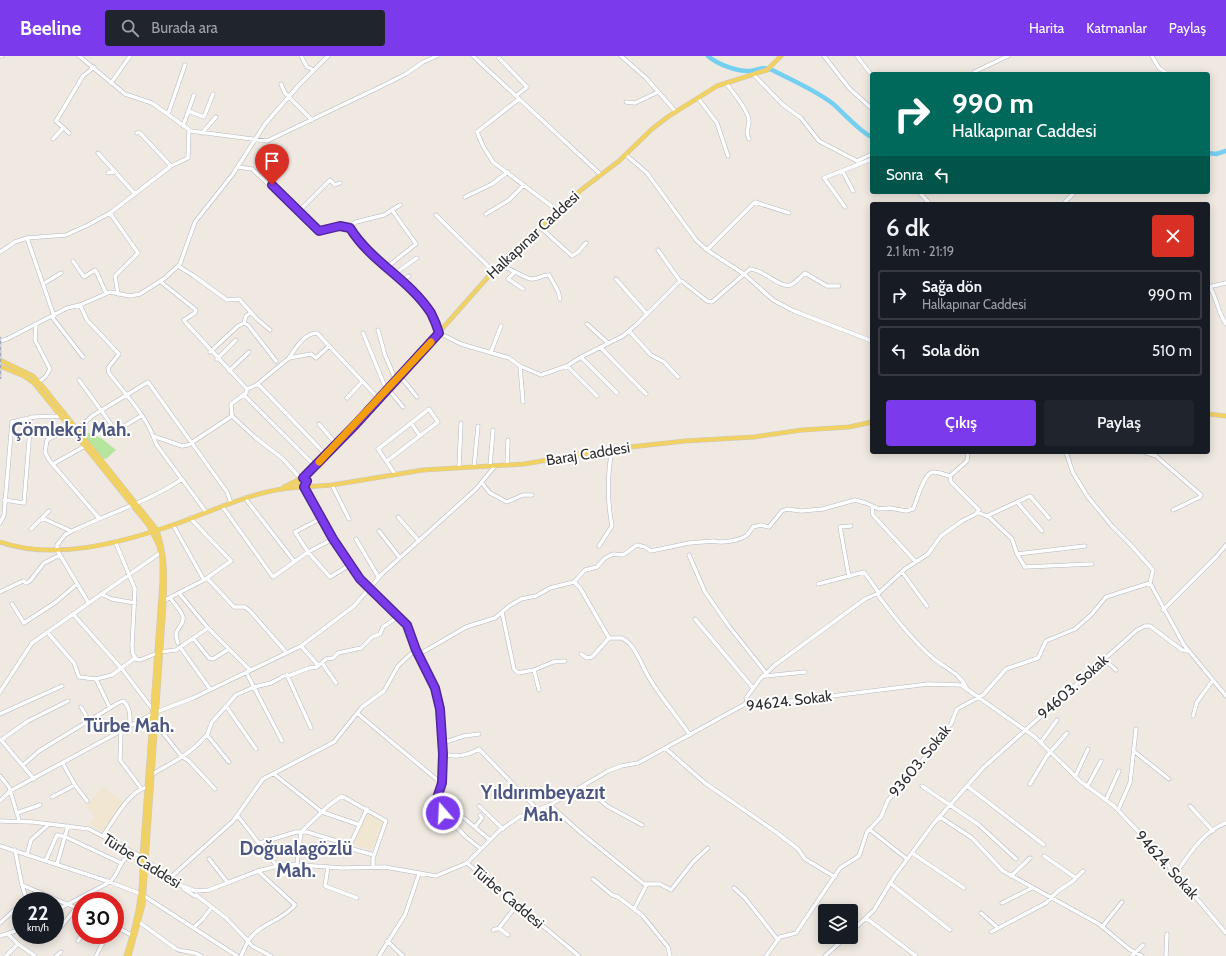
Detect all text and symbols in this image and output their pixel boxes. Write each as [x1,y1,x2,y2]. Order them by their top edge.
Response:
search box [105,10,385,46]
text: Beeline [20,17,81,40]
icon: search [119,17,141,39]
text: Burada ara [151,19,218,37]
text: Harita [1029,19,1064,37]
text: Katmanlar [1086,19,1147,37]
text: Paylaş [1169,19,1206,37]
text: 990 m [952,86,1034,120]
icon: right [886,88,938,140]
text: Halkapınar Caddesi [952,120,1097,142]
pin [255,144,289,185]
icon: arrive [261,150,283,172]
icon: left [931,164,953,186]
text: Sonra [886,166,923,184]
street label: Halkapınar Caddesi [483,187,583,283]
text: 6 dk [886,213,930,242]
button: close [1152,215,1194,257]
text: 2.1 km · 21:19 [886,243,954,259]
text: Sağa dön [922,278,982,296]
icon: right [888,284,910,306]
text: 990 m [1148,286,1192,304]
text: Halkapınar Caddesi [922,296,1026,312]
icon: left [888,340,910,362]
text: Sola dön [922,342,979,360]
text: 510 m [1152,342,1192,360]
button: Çıkış [886,400,1036,446]
button: Paylaş [1044,400,1194,446]
district label: Çömlekçi Mah. [11,418,131,441]
street label: Baraj Caddesi [545,438,631,470]
street label: 94603. Sokak [1034,651,1112,723]
street label: 94624. Sokak [745,687,833,715]
district label: Türbe Mah. [84,714,174,737]
street label: 93603. Sokak [885,721,955,801]
district label: Yıldırımbeyazıt Mah. [480,781,606,826]
position arrow [422,792,464,834]
street label: 94624. Sokak [1132,827,1203,903]
street label: Türbe Caddesi [100,830,184,892]
district label: Doğualagözlü Mah. [240,837,352,882]
street label: Türbe Caddesi [468,862,548,932]
speed limit sign: 30 [72,892,124,944]
text: 22 [27,901,49,925]
map controls [818,904,858,944]
button: layers [818,904,858,944]
text: km/h [27,921,49,934]

